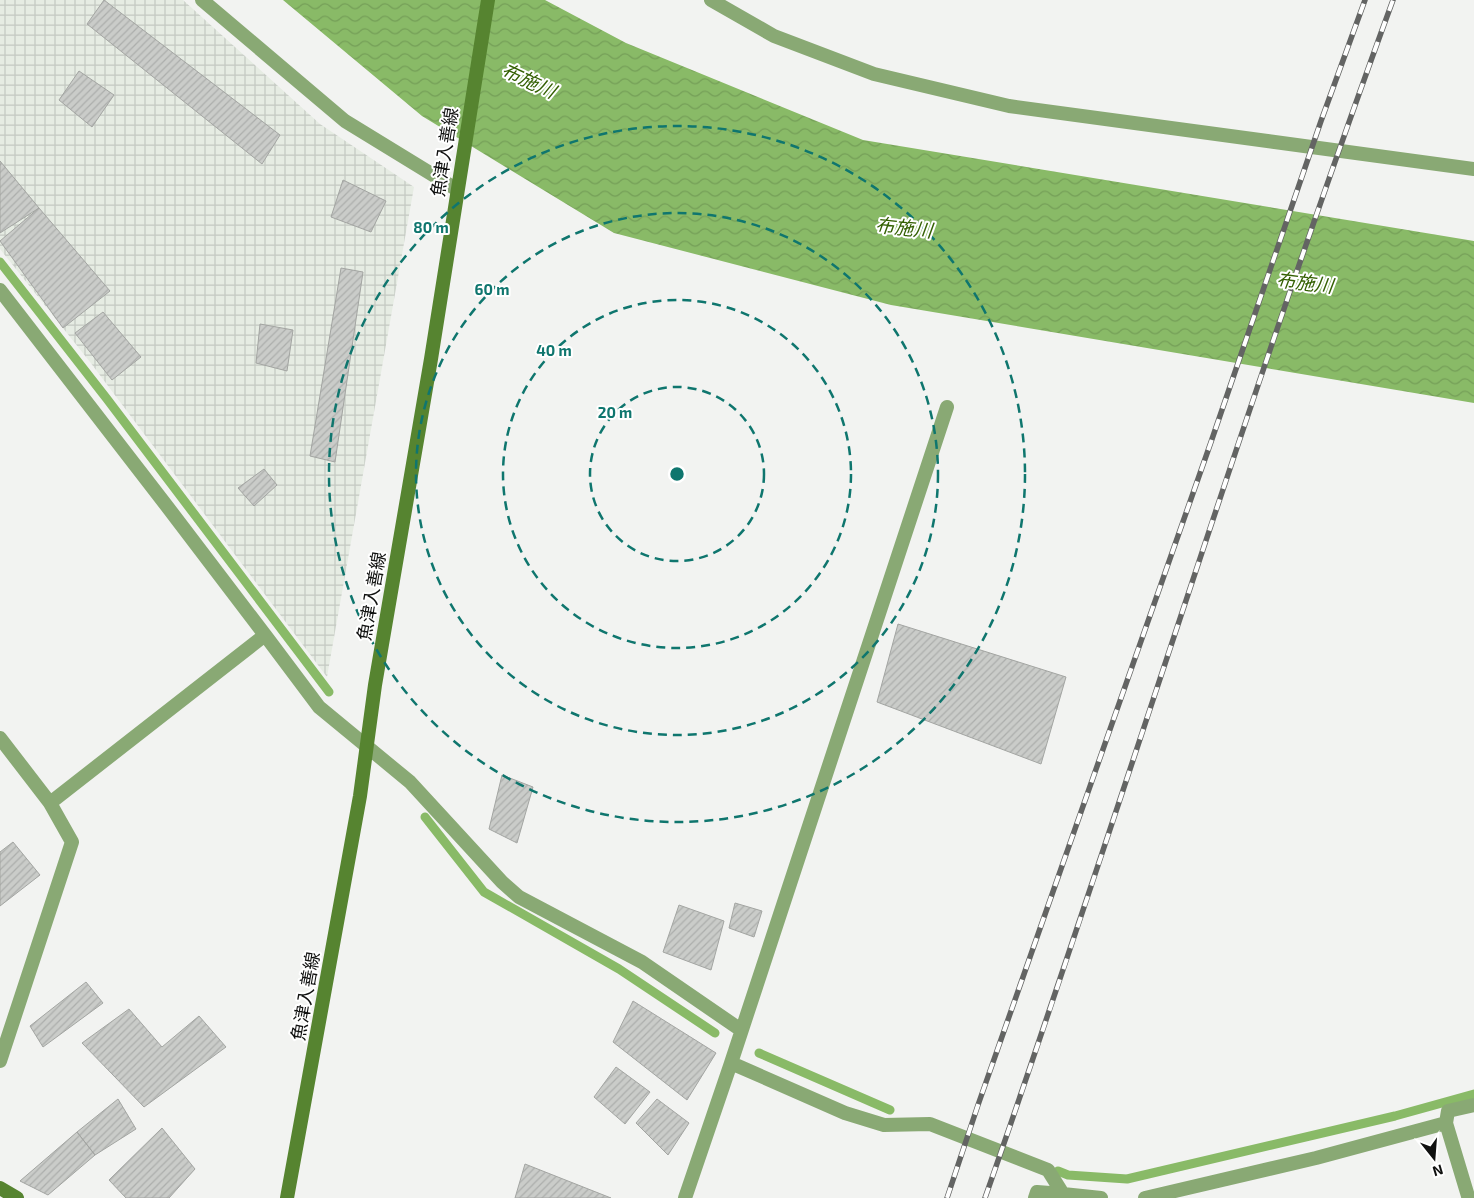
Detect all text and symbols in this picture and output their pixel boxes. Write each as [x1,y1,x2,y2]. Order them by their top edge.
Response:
water label: 布施川 [498,58,561,103]
street label: 魚津入善線 [426,106,462,198]
water label: 布施川 [874,213,936,242]
text: 80 m [413,218,449,236]
water label: 布施川 [1275,267,1337,297]
text: 60 m [475,280,509,298]
text: 40 m [536,341,572,359]
text: 20 m [598,403,632,421]
centre of rings [668,465,686,483]
street label: 魚津入善線 [352,550,390,642]
street label: 魚津入善線 [286,950,324,1042]
north arrow [1409,1133,1459,1183]
text: N [1431,1161,1445,1181]

